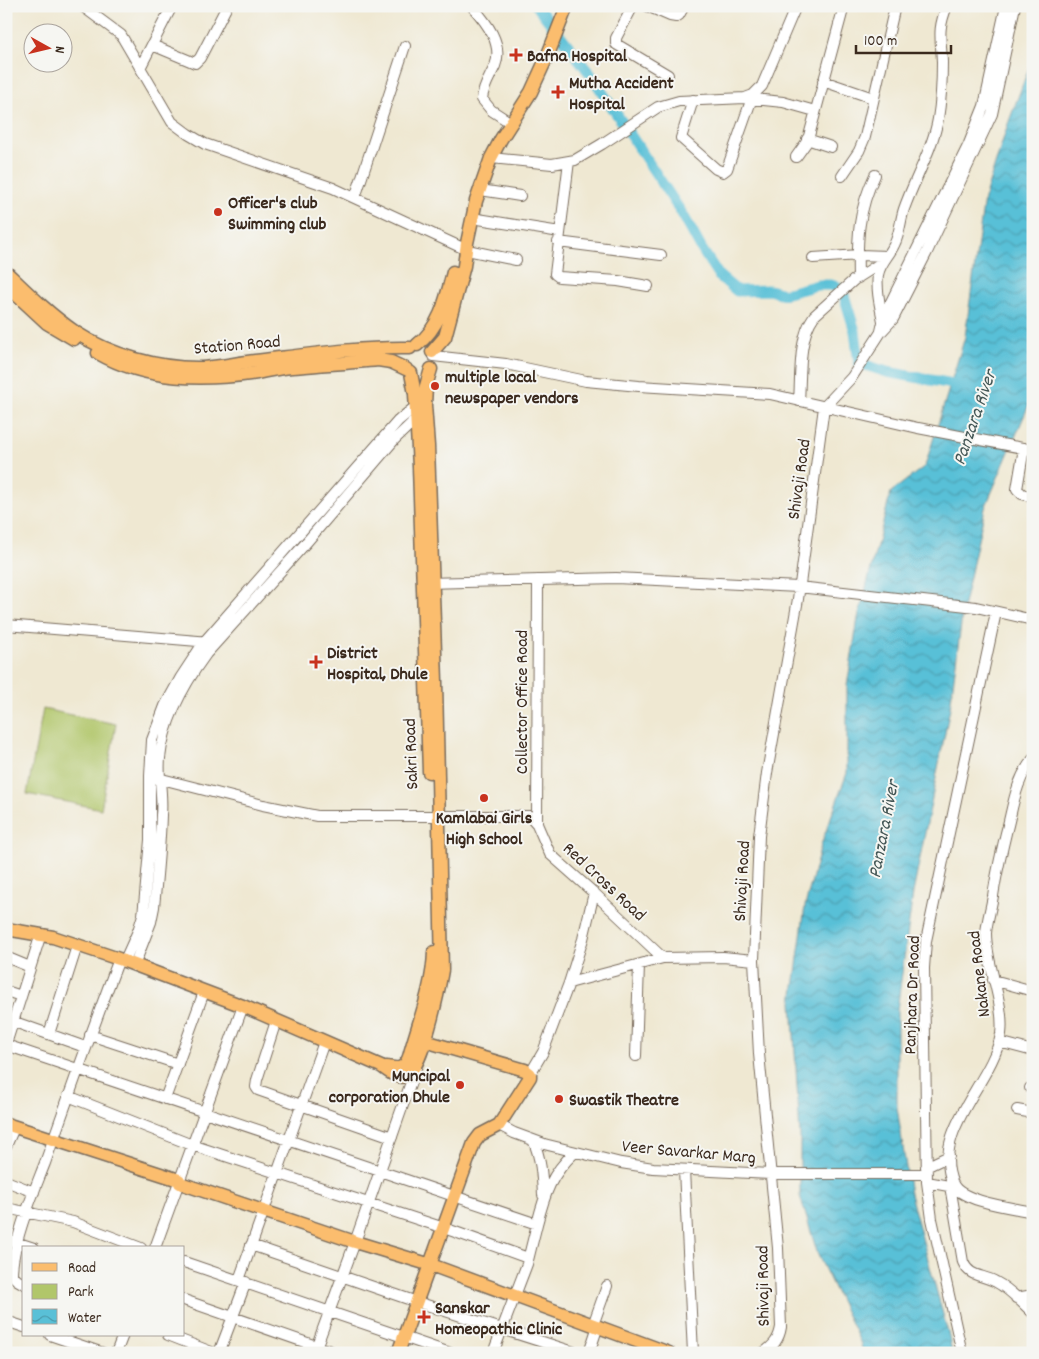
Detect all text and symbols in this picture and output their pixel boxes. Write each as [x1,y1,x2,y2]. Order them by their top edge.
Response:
north arrow [22,22,72,72]
scale bar [856,22,952,54]
text: 100 m [864,31,897,53]
text: N [48,45,69,54]
place label: Bafna Hospital [527,45,628,70]
marker: Bafna Hospital [509,48,523,62]
place label: Mutha Accident Hospital [569,72,674,118]
marker: Mutha Accident Hospital [551,85,565,99]
place label: Officer's club Swimming club [228,192,326,238]
marker: Officer's club Swimming club [212,206,224,218]
street label: Station Road [193,330,282,363]
water label: Panzara River [947,365,1006,469]
place label: multiple local newspaper vendors [445,366,579,412]
marker: multiple local newspaper vendors [429,380,441,392]
street label: Shivaji Road [782,437,819,521]
street label: Collector Office Road [511,630,536,774]
place label: District Hospital, Dhule [327,642,428,688]
marker: District Hospital, Dhule [309,655,323,669]
street label: Sakri Road [399,718,426,790]
water label: Panzara River [863,777,908,881]
marker: Kamlabai Girls High School [478,792,490,804]
place label: Kamlabai Girls High School [436,807,533,853]
street label: Red Cross Road [556,838,651,928]
street label: Shivaji Road [729,840,758,922]
street label: Nakane Road [963,929,998,1018]
street label: Panjhara Dr Road [899,935,928,1055]
place label: Muncipal corporation Dhule [329,1065,451,1111]
marker: Muncipal corporation Dhule [454,1079,466,1091]
place label: Swastik Theatre [569,1089,679,1114]
marker: Swastik Theatre [553,1093,565,1105]
street label: Veer Savarkar Marg [621,1135,757,1172]
street label: Shivaji Road [751,1245,778,1327]
legend [22,1246,185,1336]
text: Road [68,1258,96,1280]
text: Park [68,1282,94,1304]
place label: Sanskar Homeopathic Clinic [435,1297,562,1343]
text: Water [68,1308,102,1330]
marker: Sanskar Homeopathic Clinic [417,1310,431,1324]

